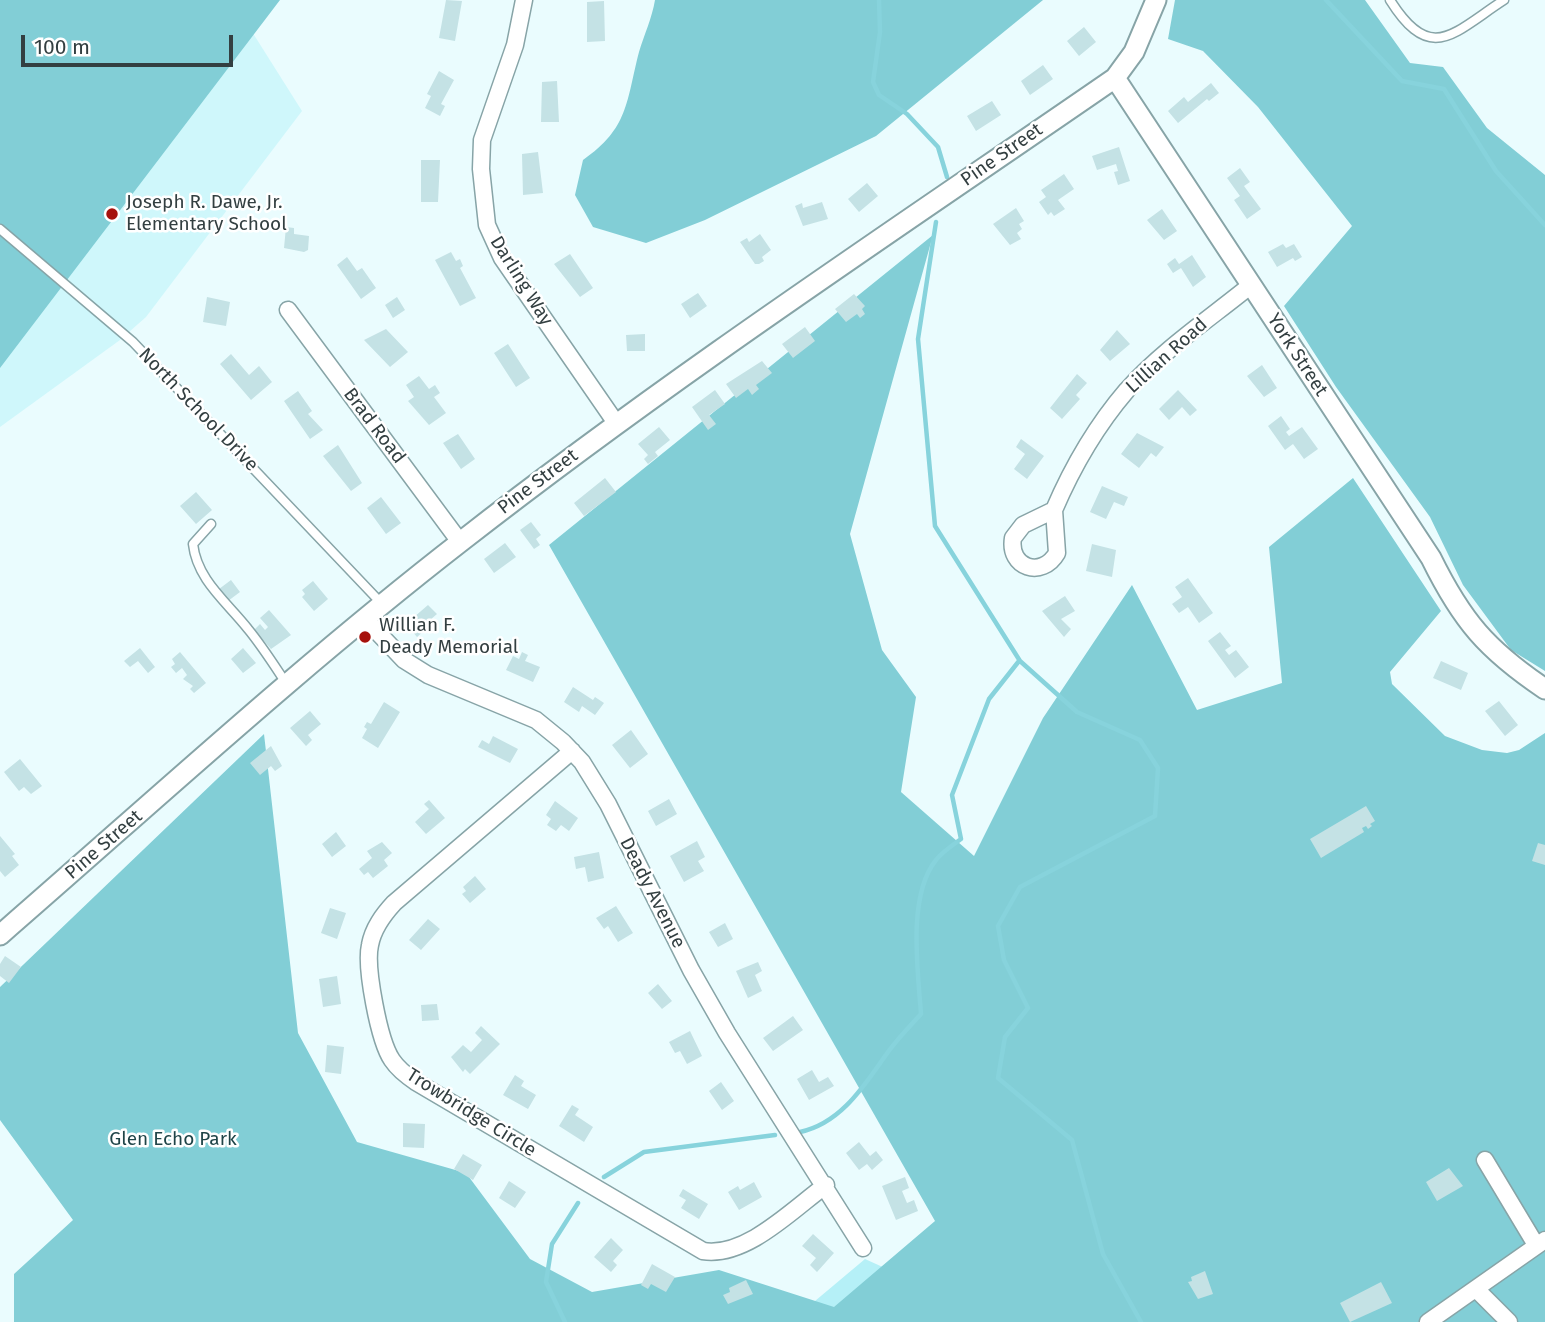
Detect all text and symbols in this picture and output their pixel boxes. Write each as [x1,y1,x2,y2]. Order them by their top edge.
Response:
scale bar [24,21,236,65]
text: 100 m [34,34,90,60]
street label: Pine Street [957,119,1047,191]
place label: Joseph R. Dawe, Jr. Elementary School [126,192,287,236]
marker: Joseph R. Dawe, Jr. Elementary School [104,206,120,222]
street label: Darling Way [485,232,557,330]
street label: York Street [1262,309,1332,401]
street label: Lillian Road [1122,314,1212,398]
street label: North School Drive [133,344,263,476]
street label: Brad Road [338,384,410,468]
street label: Pine Street [493,444,583,520]
place label: Willian F. Deady Memorial [379,615,518,659]
marker: Willian F. Deady Memorial [357,629,373,645]
street label: Pine Street [61,805,147,885]
street label: Deady Avenue [614,834,690,952]
street label: Trowbridge Circle [402,1064,540,1162]
park label: Glen Echo Park [109,1129,237,1151]

